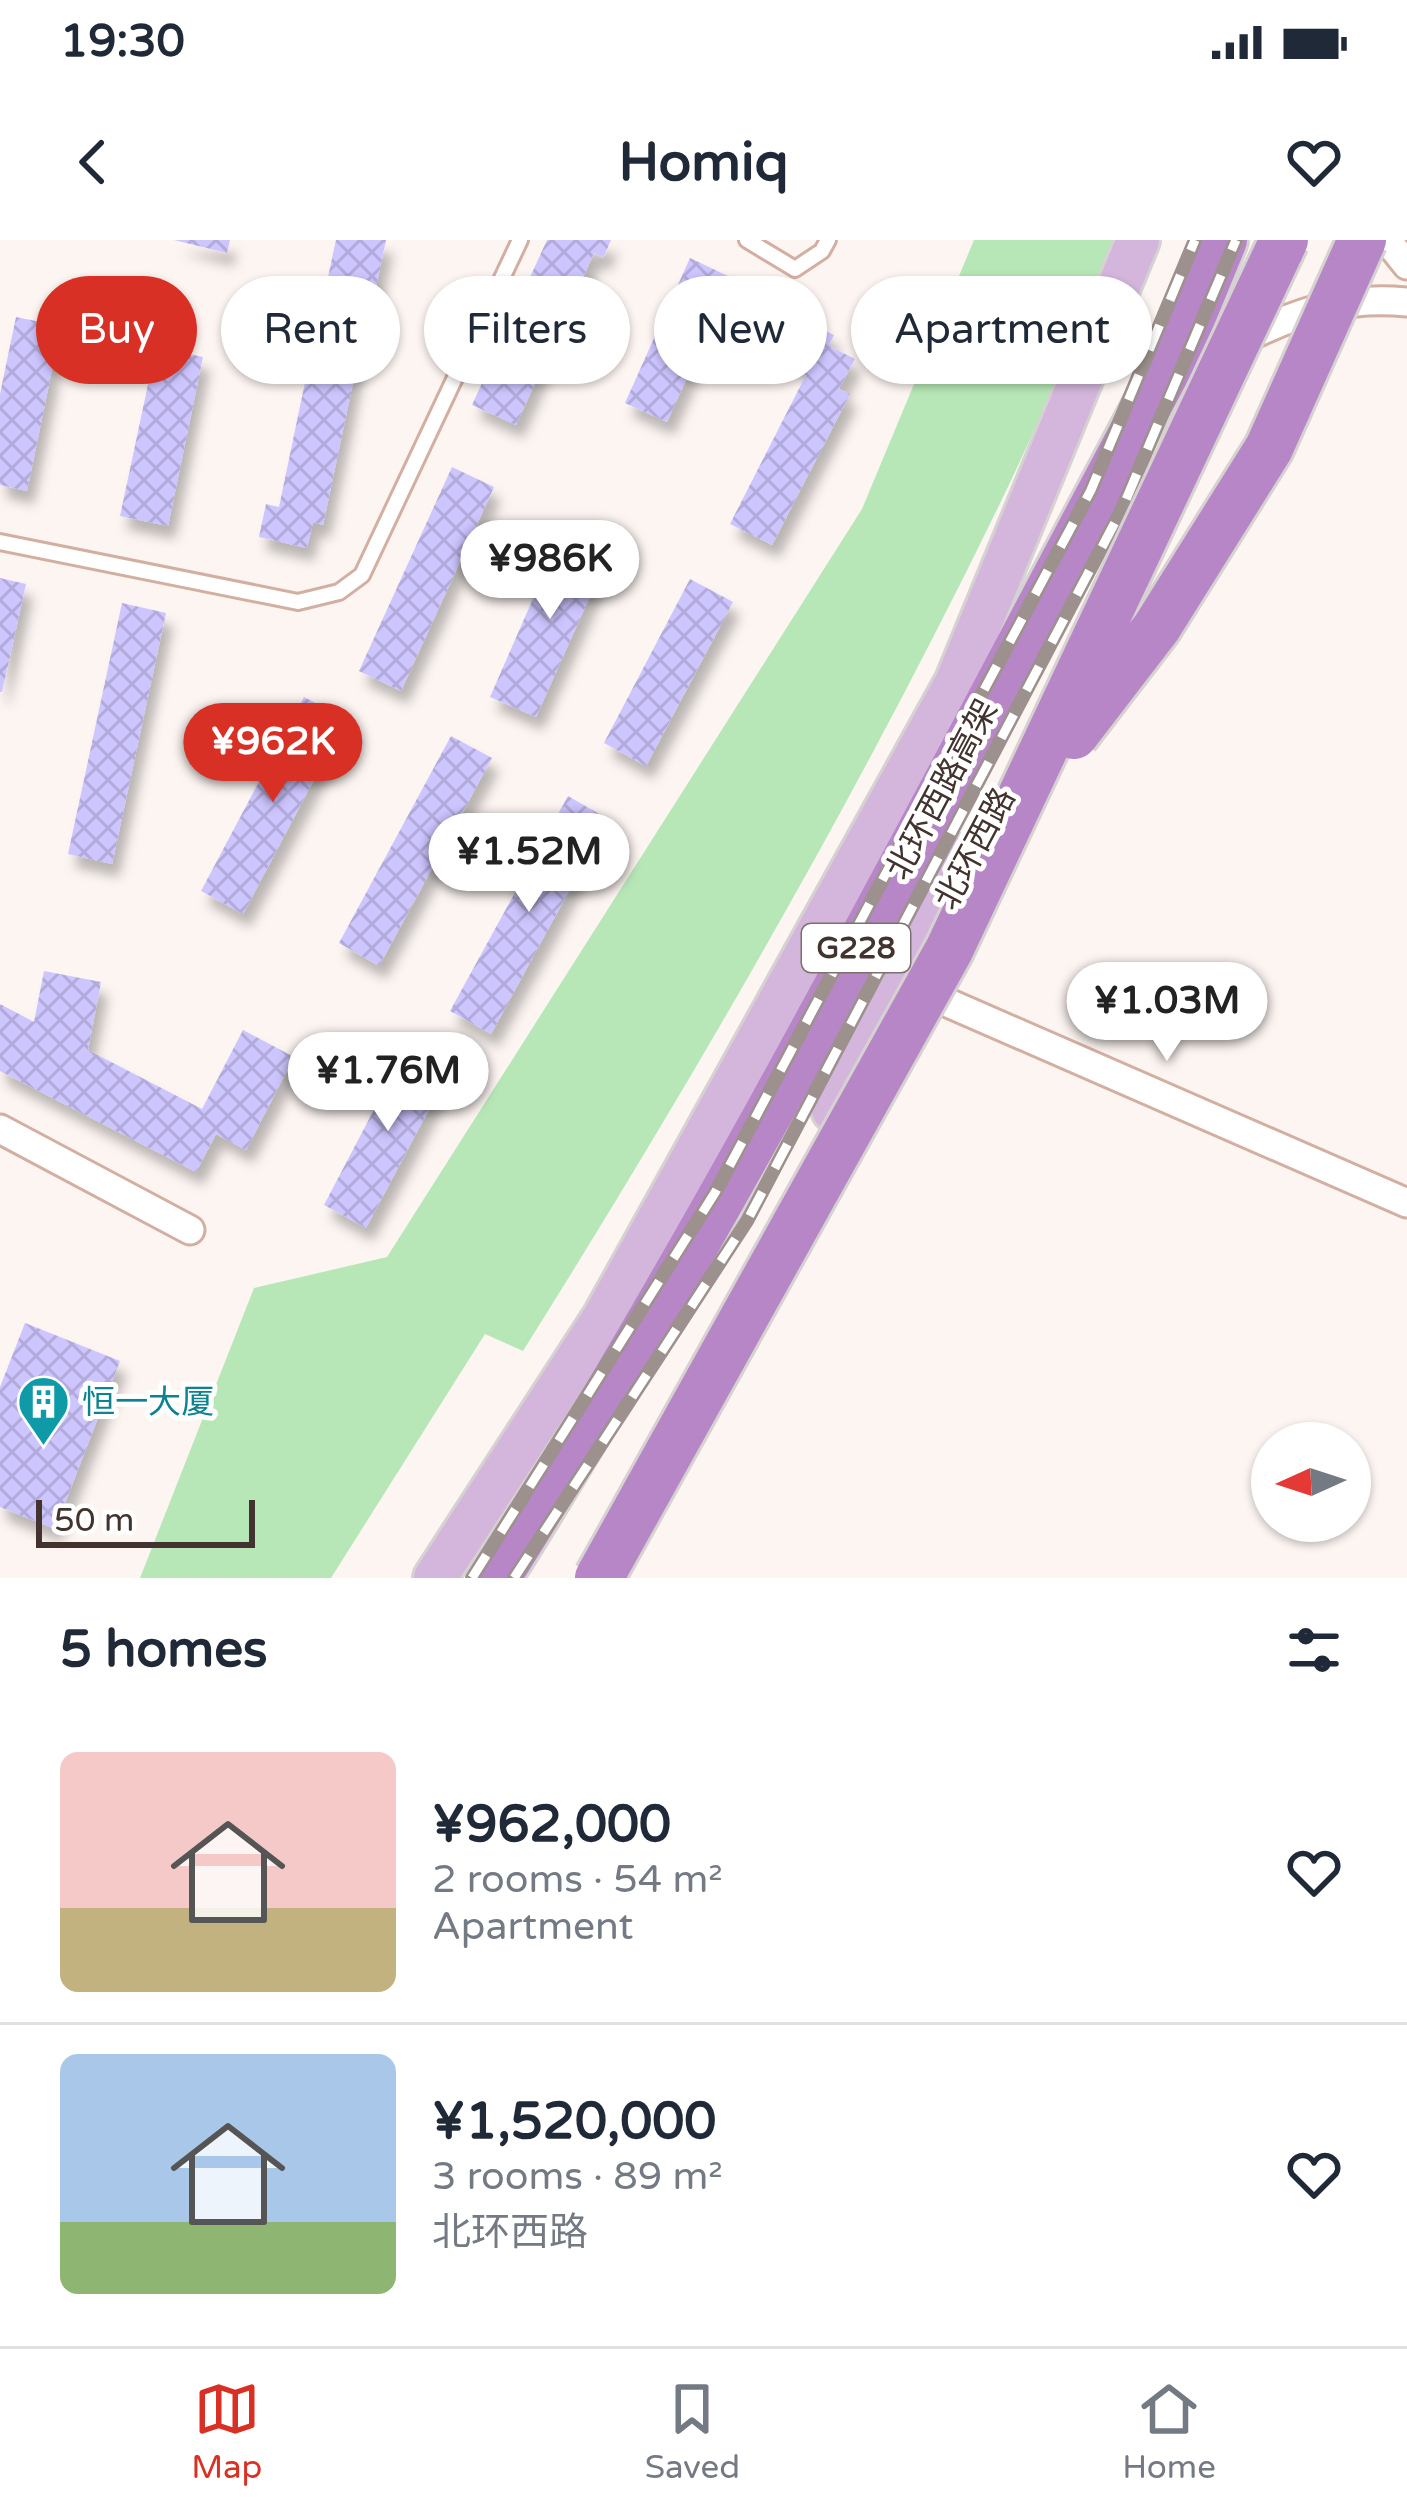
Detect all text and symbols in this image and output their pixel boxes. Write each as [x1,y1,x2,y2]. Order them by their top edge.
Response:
text: 19:30 [60,15,185,69]
icon: back [60,129,126,195]
icon: heart [1281,129,1347,195]
text: Homiq [619,130,788,195]
chip: Buy [36,276,197,384]
chip: Rent [221,276,400,384]
chip: Filters [424,276,630,384]
chip: New [654,276,827,384]
chip: Apartment [851,276,1152,384]
pin: ¥986K [466,520,634,622]
text: ¥986K [487,535,613,582]
street label: 北环西路高架 [877,692,1005,886]
pin: ¥962K [189,703,357,805]
text: ¥962K [210,718,336,765]
street label: 北环西路 [926,780,1022,916]
pin: ¥1.52M [431,813,627,915]
text: ¥1.52M [456,828,602,875]
road number: G228 [802,924,910,972]
pin: ¥1.03M [1069,962,1265,1064]
text: ¥1.03M [1094,977,1240,1024]
pin: ¥1.76M [290,1032,486,1134]
text: ¥1.76M [315,1047,461,1094]
building icon: 恒一大厦 [15,1373,71,1447]
place label: 恒一大厦 [82,1383,214,1422]
north arrow [1251,1422,1371,1542]
map controls [1251,1422,1371,1542]
scale bar [36,1494,255,1547]
text: 50 m [54,1501,134,1540]
icon: filters [1281,1617,1347,1683]
text: 5 homes [60,1619,268,1681]
text: ¥962,000 [432,1794,671,1856]
icon: home [156,1800,300,1944]
icon: heart [1281,1839,1347,1905]
text: 2 rooms · 54 m² [432,1856,723,1903]
text: Apartment [432,1903,633,1950]
text: ¥1,520,000 [432,2091,716,2153]
icon: home [156,2102,300,2246]
icon: heart [1281,2141,1347,2207]
text: 3 rooms · 89 m² [432,2153,723,2200]
text: 北环西路 [432,2209,588,2256]
tab: Map [191,2376,262,2487]
tab: Saved [645,2376,740,2487]
tab: Home [1122,2376,1216,2487]

